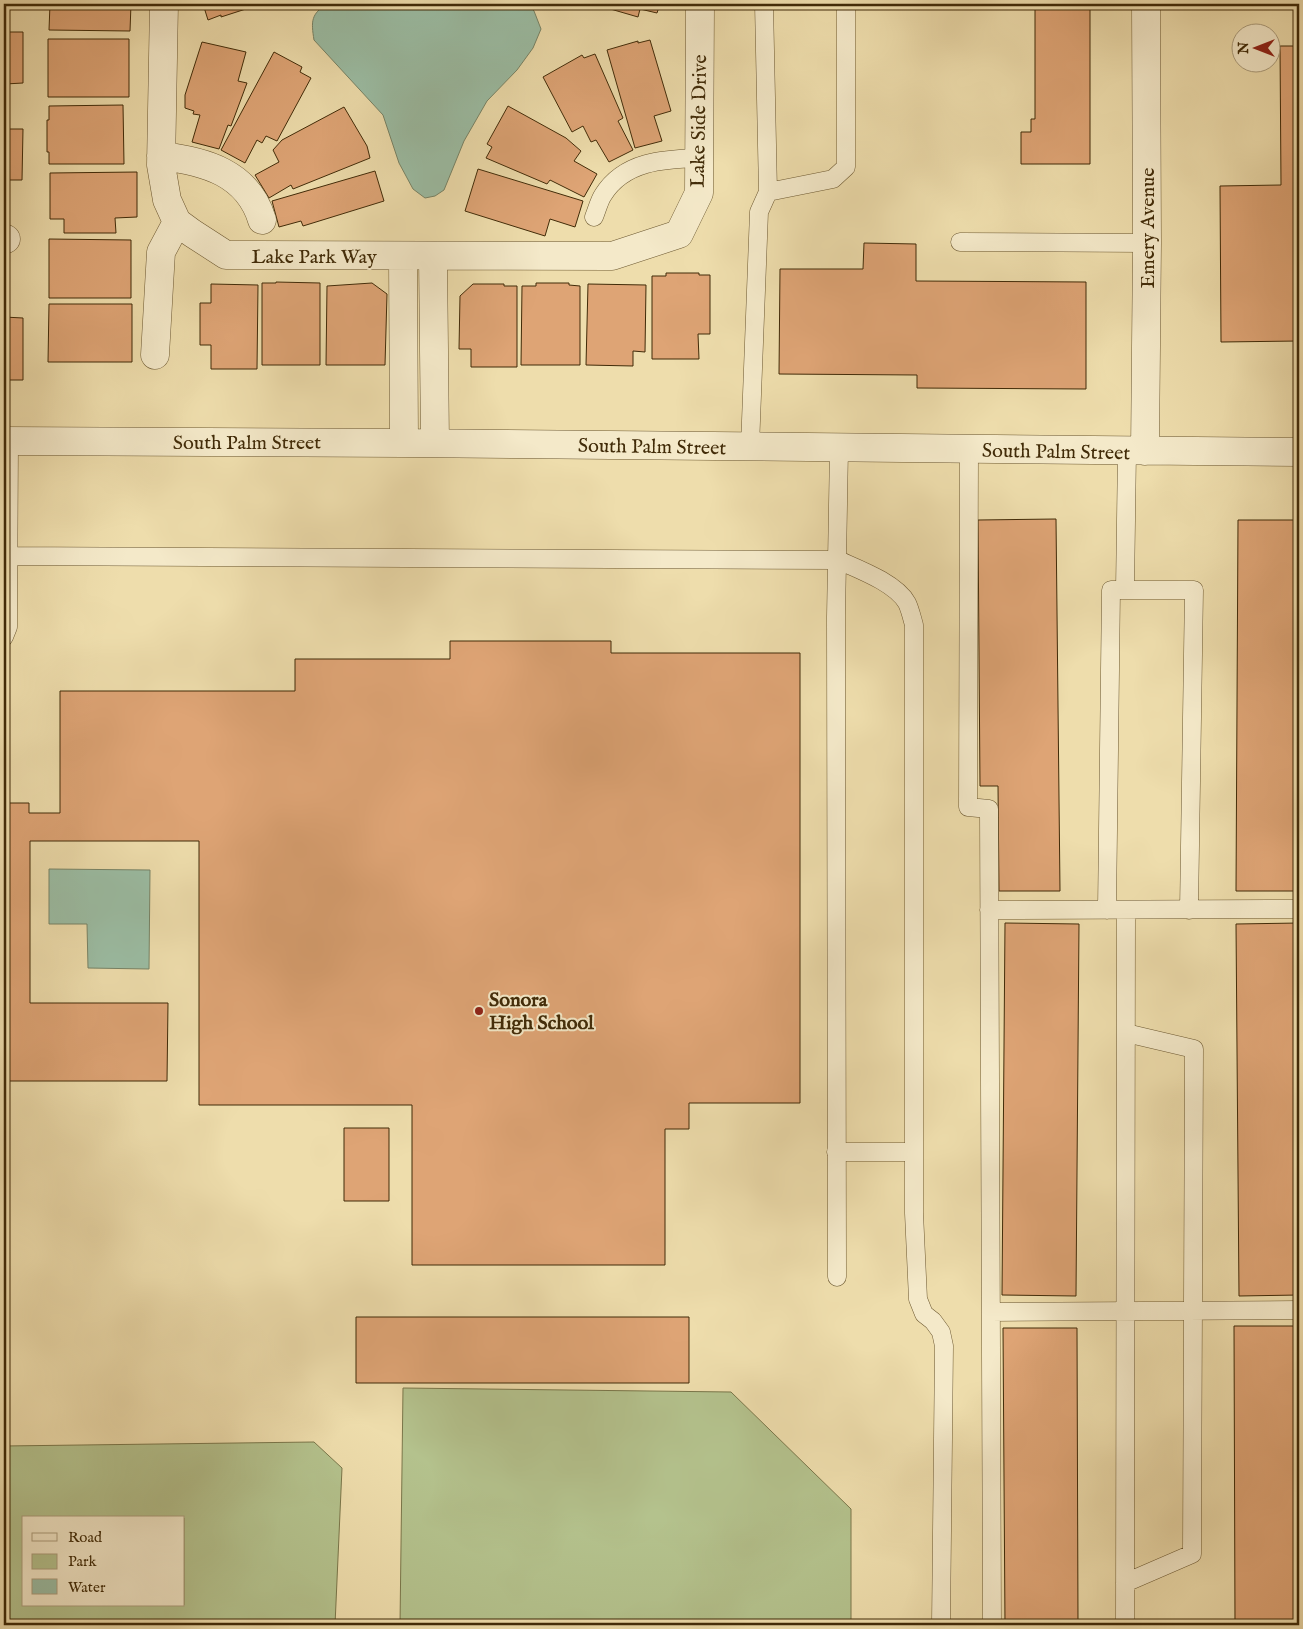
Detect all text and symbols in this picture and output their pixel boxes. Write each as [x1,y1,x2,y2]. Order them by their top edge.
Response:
north arrow [1230,22,1280,72]
text: N [1235,42,1253,55]
street label: Lake Side Drive [686,54,713,188]
street label: Emery Avenue [1136,167,1161,289]
street label: Lake Park Way [251,245,377,270]
street label: South Palm Street [173,431,321,456]
street label: South Palm Street [578,434,726,461]
street label: South Palm Street [982,439,1130,466]
place label: Sonora High School [489,988,594,1036]
marker: Sonora High School [473,1005,485,1017]
legend [22,1516,185,1606]
text: Road [68,1528,103,1547]
text: Park [68,1552,98,1571]
text: Water [68,1578,106,1597]

